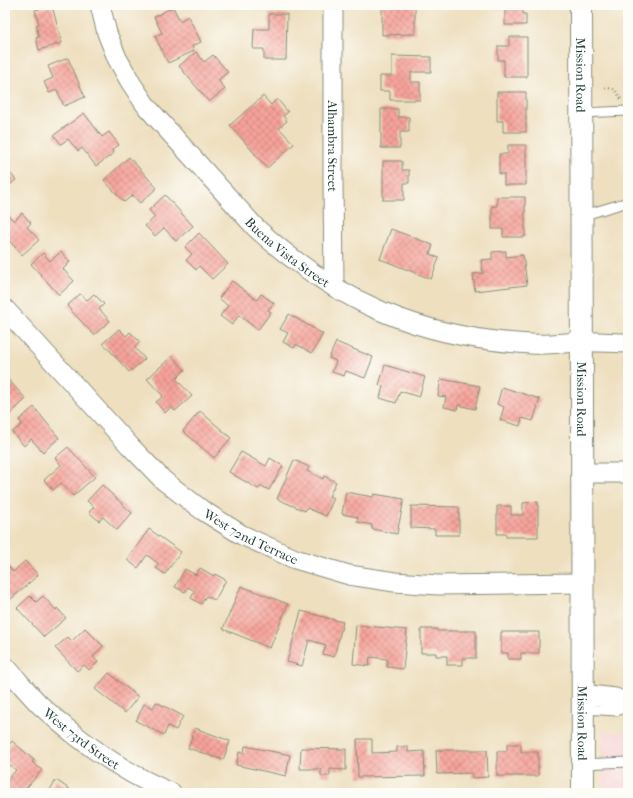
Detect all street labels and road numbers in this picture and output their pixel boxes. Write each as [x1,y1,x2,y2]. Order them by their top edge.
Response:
street label: Mission Road [573,38,588,113]
street label: Alhambra Street [325,99,340,192]
street label: Buena Vista Street [242,215,333,291]
street label: Mission Road [574,362,589,437]
street label: West 72nd Terrace [200,506,301,568]
street label: Mission Road [575,686,590,761]
street label: West 73rd Street [40,704,123,773]

